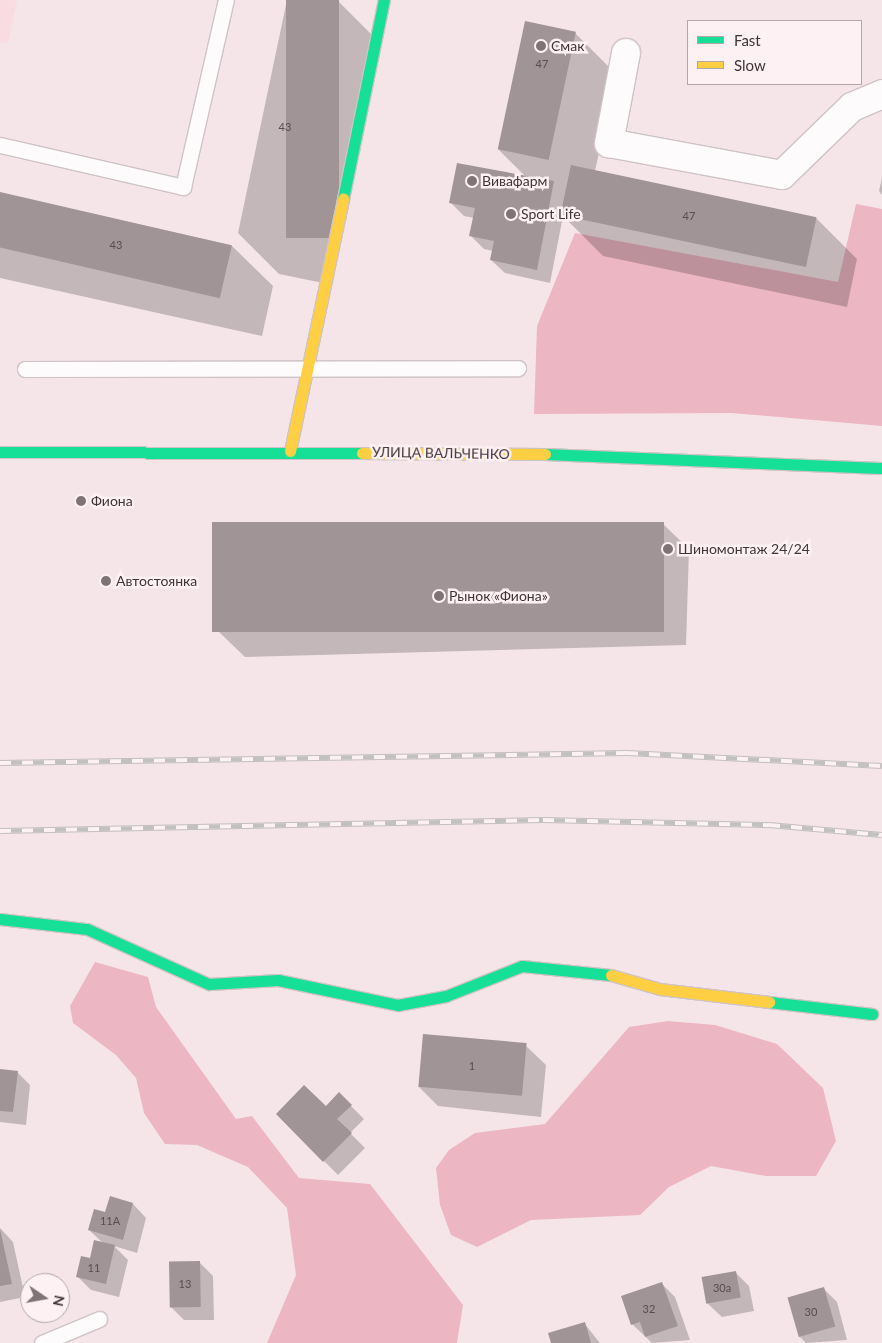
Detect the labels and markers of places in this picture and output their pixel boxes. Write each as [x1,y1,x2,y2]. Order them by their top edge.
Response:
place label: Смак [551,38,584,54]
marker: Смак [535,40,547,52]
place label: Вивафарм [482,173,547,189]
marker: Вивафарм [466,175,478,187]
place label: Sport Life [521,206,581,222]
marker: Sport Life [505,208,517,220]
place label: Фиона [91,493,133,509]
marker: Фиона [75,495,87,507]
place label: Шиномонтаж 24/24 [678,541,810,557]
marker: Шиномонтаж 24/24 [662,543,674,555]
place label: Автостоянка [116,573,197,589]
marker: Автостоянка [100,575,112,587]
place label: Рынок «Фиона» [449,588,548,604]
marker: Рынок «Фиона» [433,590,445,602]

